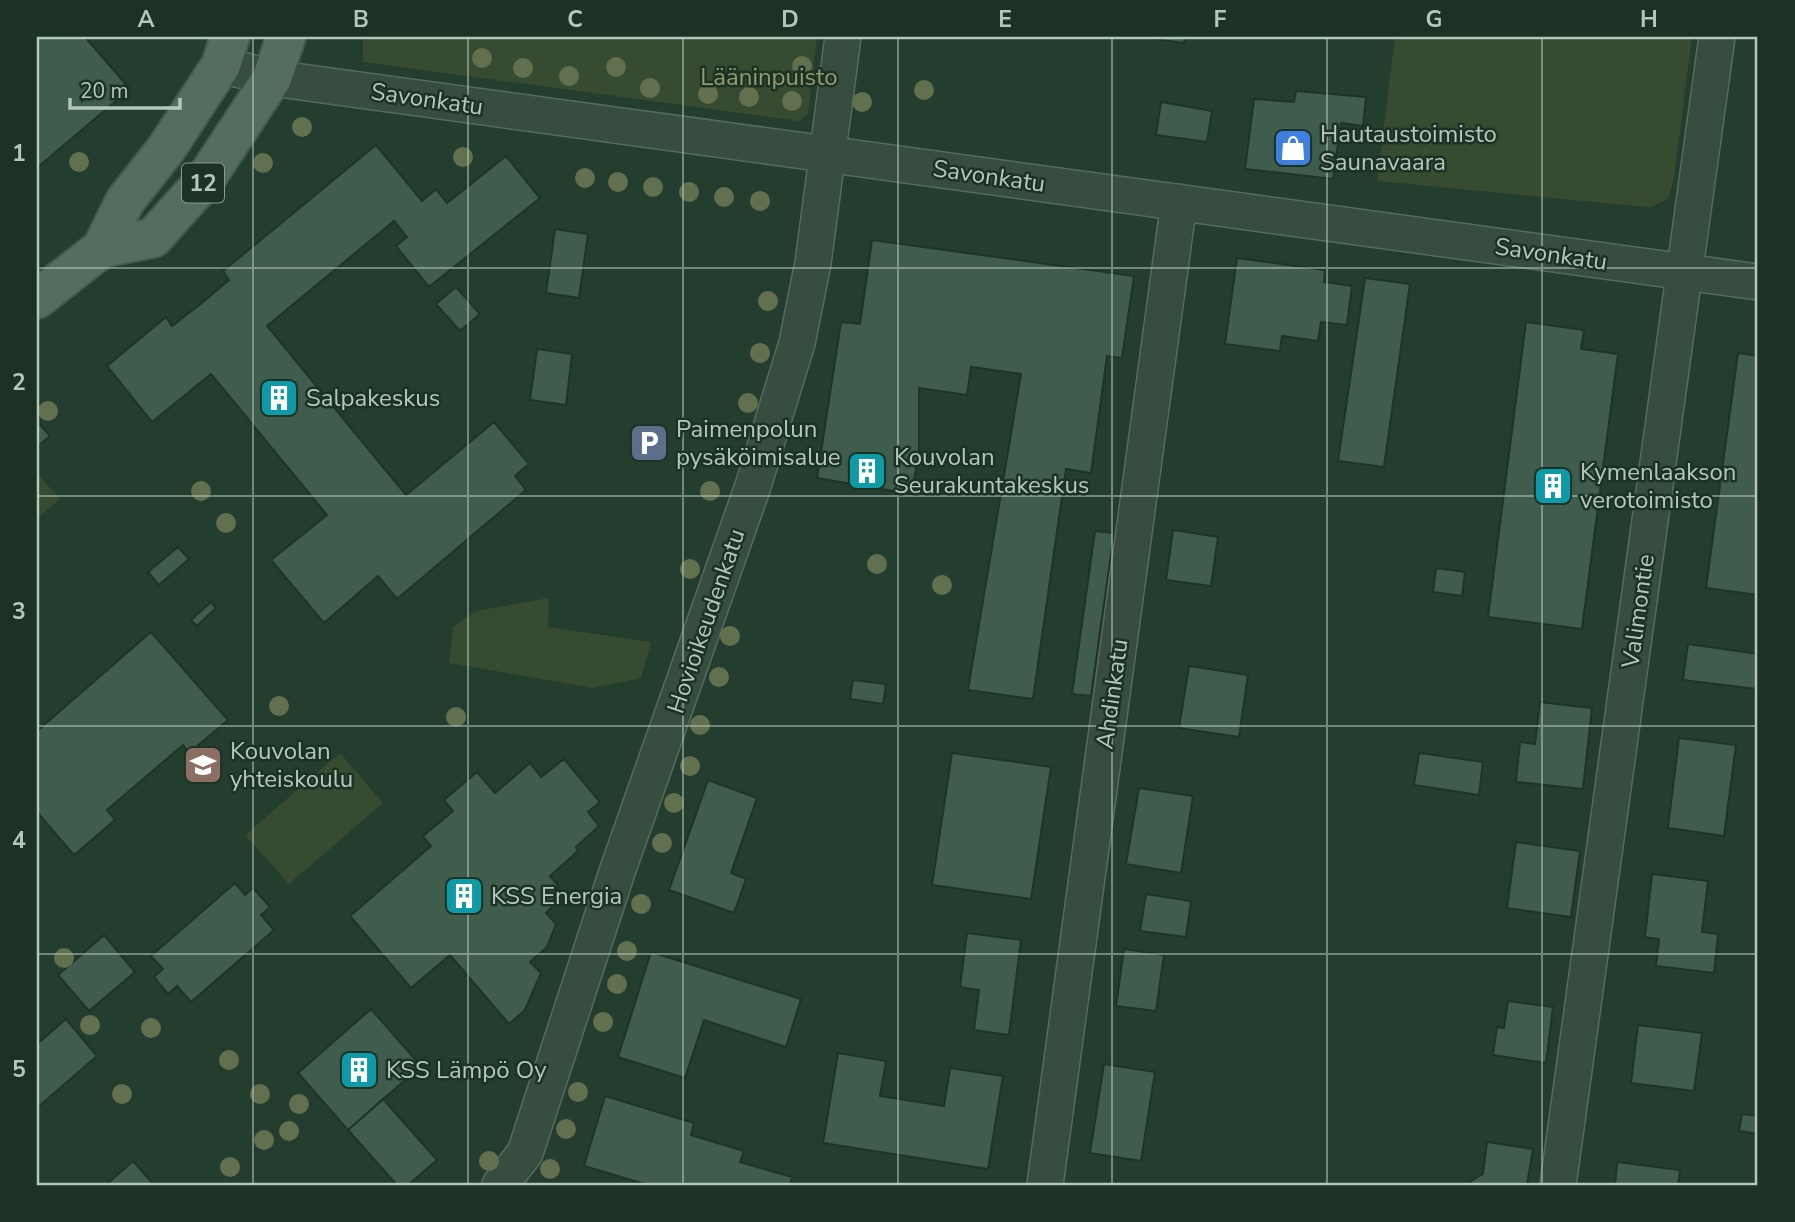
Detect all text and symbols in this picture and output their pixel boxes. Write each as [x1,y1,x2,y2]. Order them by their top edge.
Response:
text: A [137,4,155,35]
text: B [353,4,369,35]
text: C [567,4,583,35]
text: D [781,4,799,35]
text: E [998,4,1012,35]
text: F [1214,4,1227,35]
text: G [1426,4,1442,35]
text: H [1640,4,1658,35]
park label: Lääninpuisto [700,61,838,93]
scale bar [70,66,180,110]
street label: Savonkatu [369,75,485,123]
text: 20 m [80,77,129,105]
place label: Hautaustoimisto Saunavaara [1320,118,1497,178]
shop icon: Hautaustoimisto Saunavaara [1272,127,1314,169]
text: 1 [12,138,26,169]
street label: Savonkatu [931,152,1047,200]
road number: 12 [182,164,224,202]
street label: Savonkatu [1493,230,1609,278]
text: 2 [12,367,26,398]
building icon: Salpakeskus [258,377,300,419]
place label: Salpakeskus [306,382,440,414]
place label: Paimenpolun pysäköimisalue [676,413,841,473]
parking icon: Paimenpolun pysäköimisalue [628,422,670,464]
place label: Kouvolan Seurakuntakeskus [894,441,1089,501]
building icon: Kouvolan Seurakuntakeskus [846,450,888,492]
place label: Kymenlaakson verotoimisto [1580,456,1736,516]
building icon: Kymenlaakson verotoimisto [1532,465,1574,507]
street label: Hovioikeudenkatu [659,525,753,717]
street label: Valimontie [1614,552,1662,671]
text: 3 [12,596,26,627]
street label: Ahdinkatu [1088,637,1136,751]
place label: Kouvolan yhteiskoulu [230,735,353,795]
school or university icon: Kouvolan yhteiskoulu [182,744,224,786]
text: 4 [12,825,26,856]
building icon: KSS Energia [443,875,485,917]
place label: KSS Energia [491,880,622,912]
building icon: KSS Lämpö Oy [338,1049,380,1091]
text: 5 [12,1054,26,1085]
place label: KSS Lämpö Oy [386,1054,547,1086]

